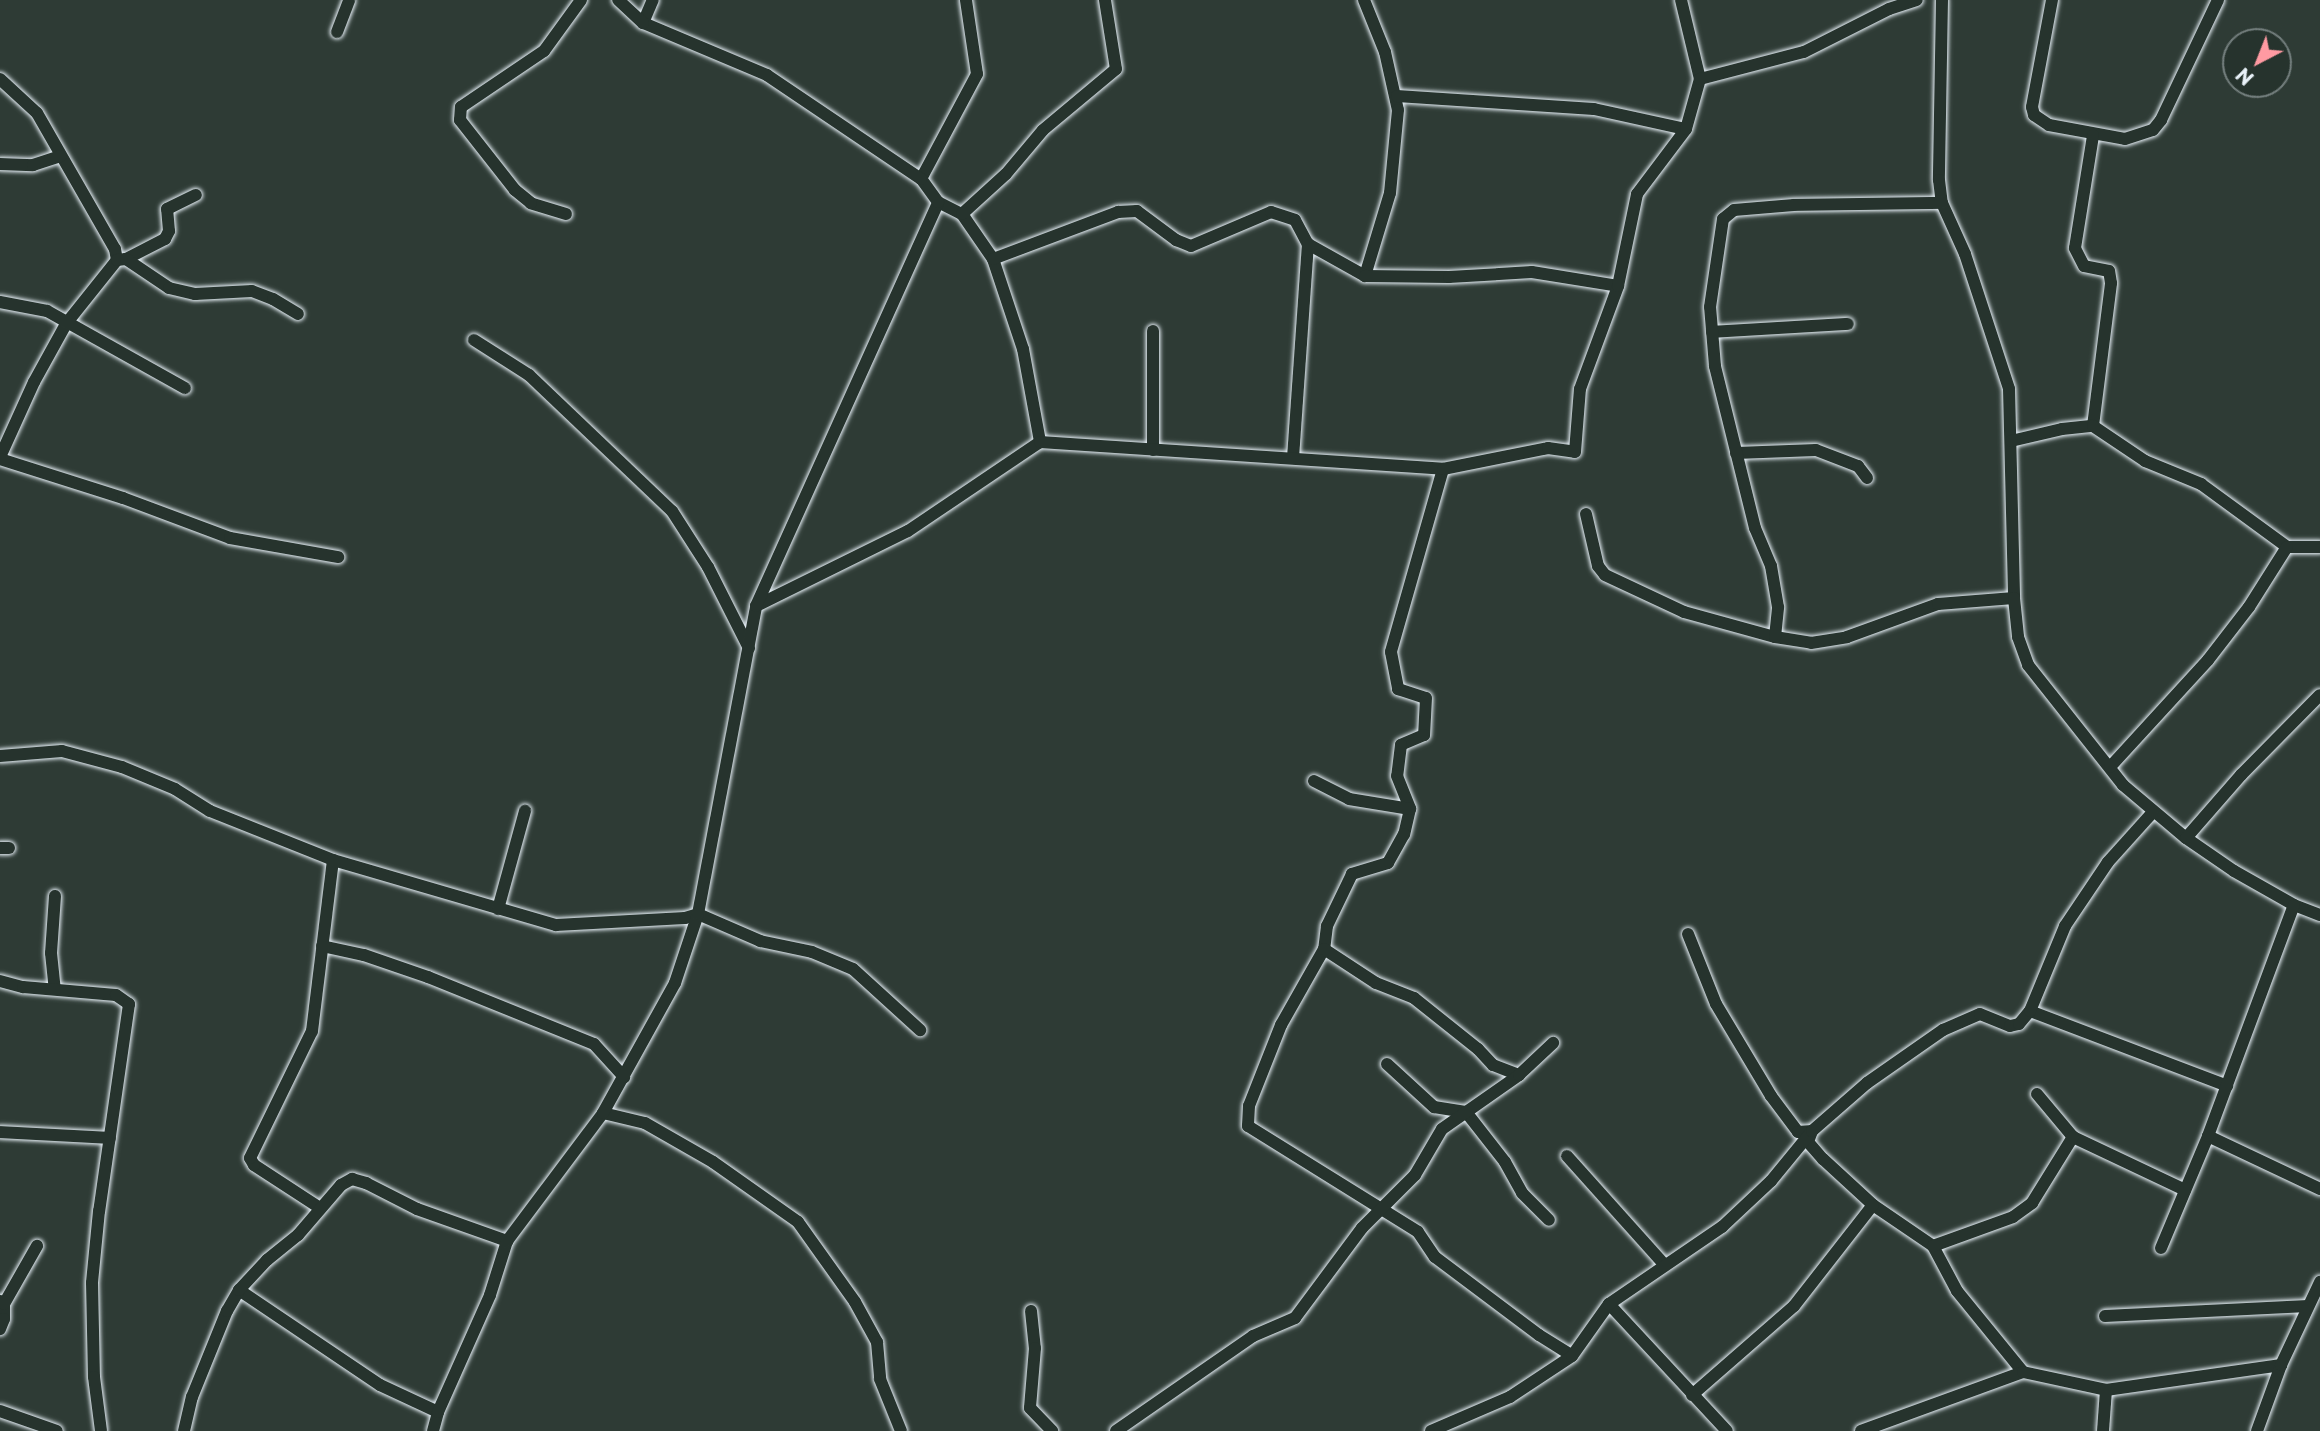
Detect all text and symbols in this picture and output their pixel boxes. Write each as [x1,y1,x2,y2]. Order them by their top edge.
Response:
north arrow [2222,28,2292,98]
text: N [2229,62,2259,93]

